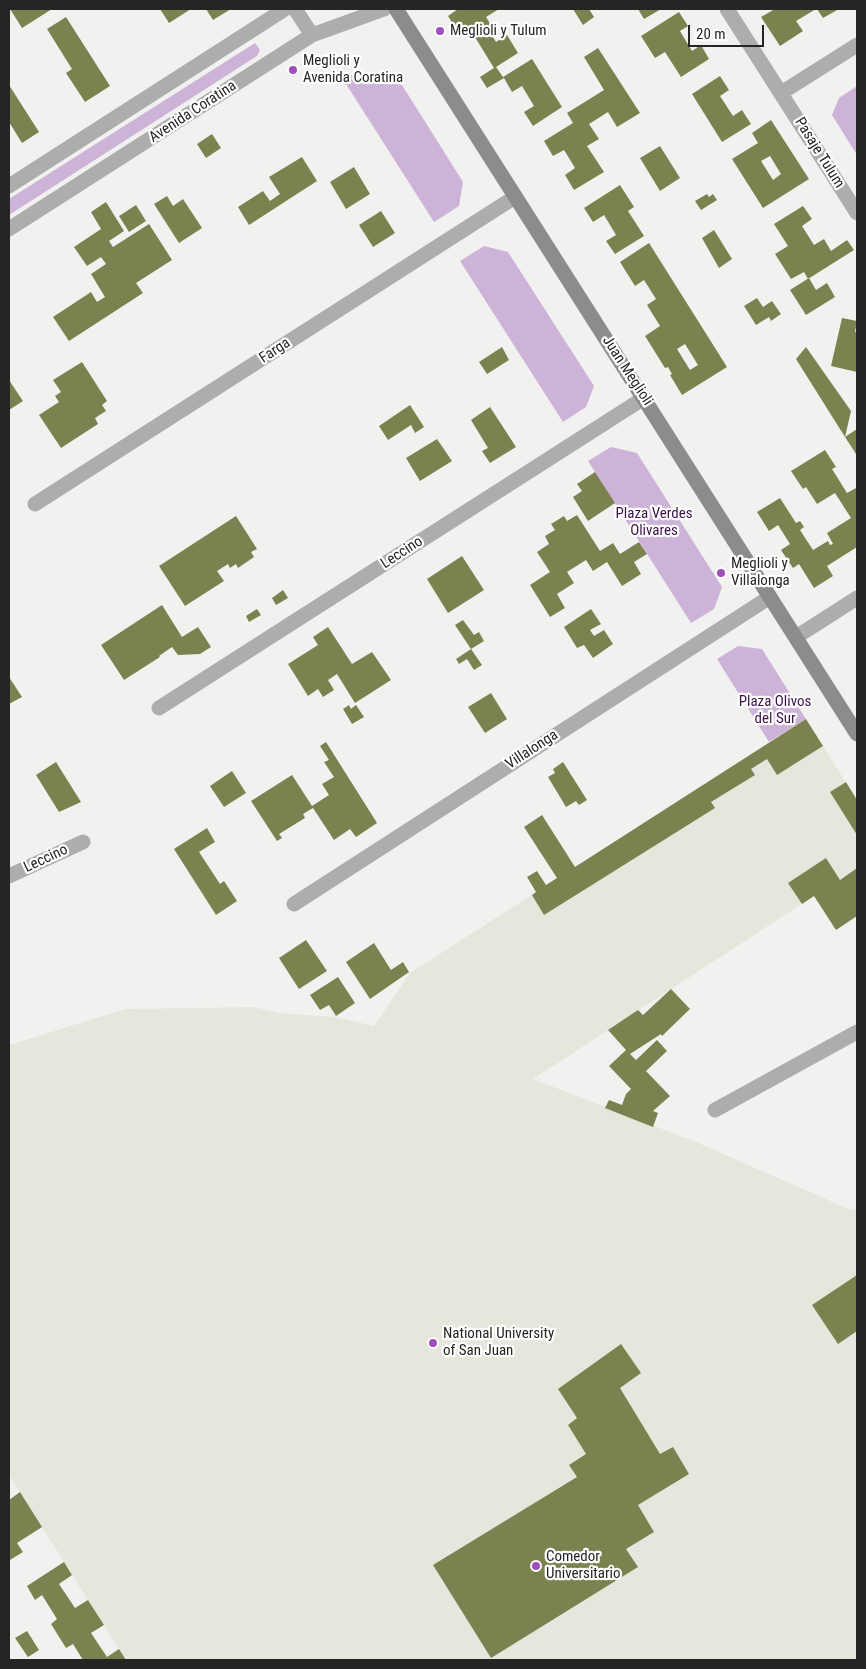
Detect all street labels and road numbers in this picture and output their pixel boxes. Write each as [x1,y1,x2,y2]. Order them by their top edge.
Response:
street label: Avenida Coratina [146,77,240,147]
street label: Pasaje Tulum [790,114,848,192]
street label: Juan Meglioli [598,333,656,409]
street label: Farga [256,334,294,368]
street label: Leccino [378,533,426,573]
street label: Villalonga [502,726,562,774]
street label: Leccino [21,841,71,877]

